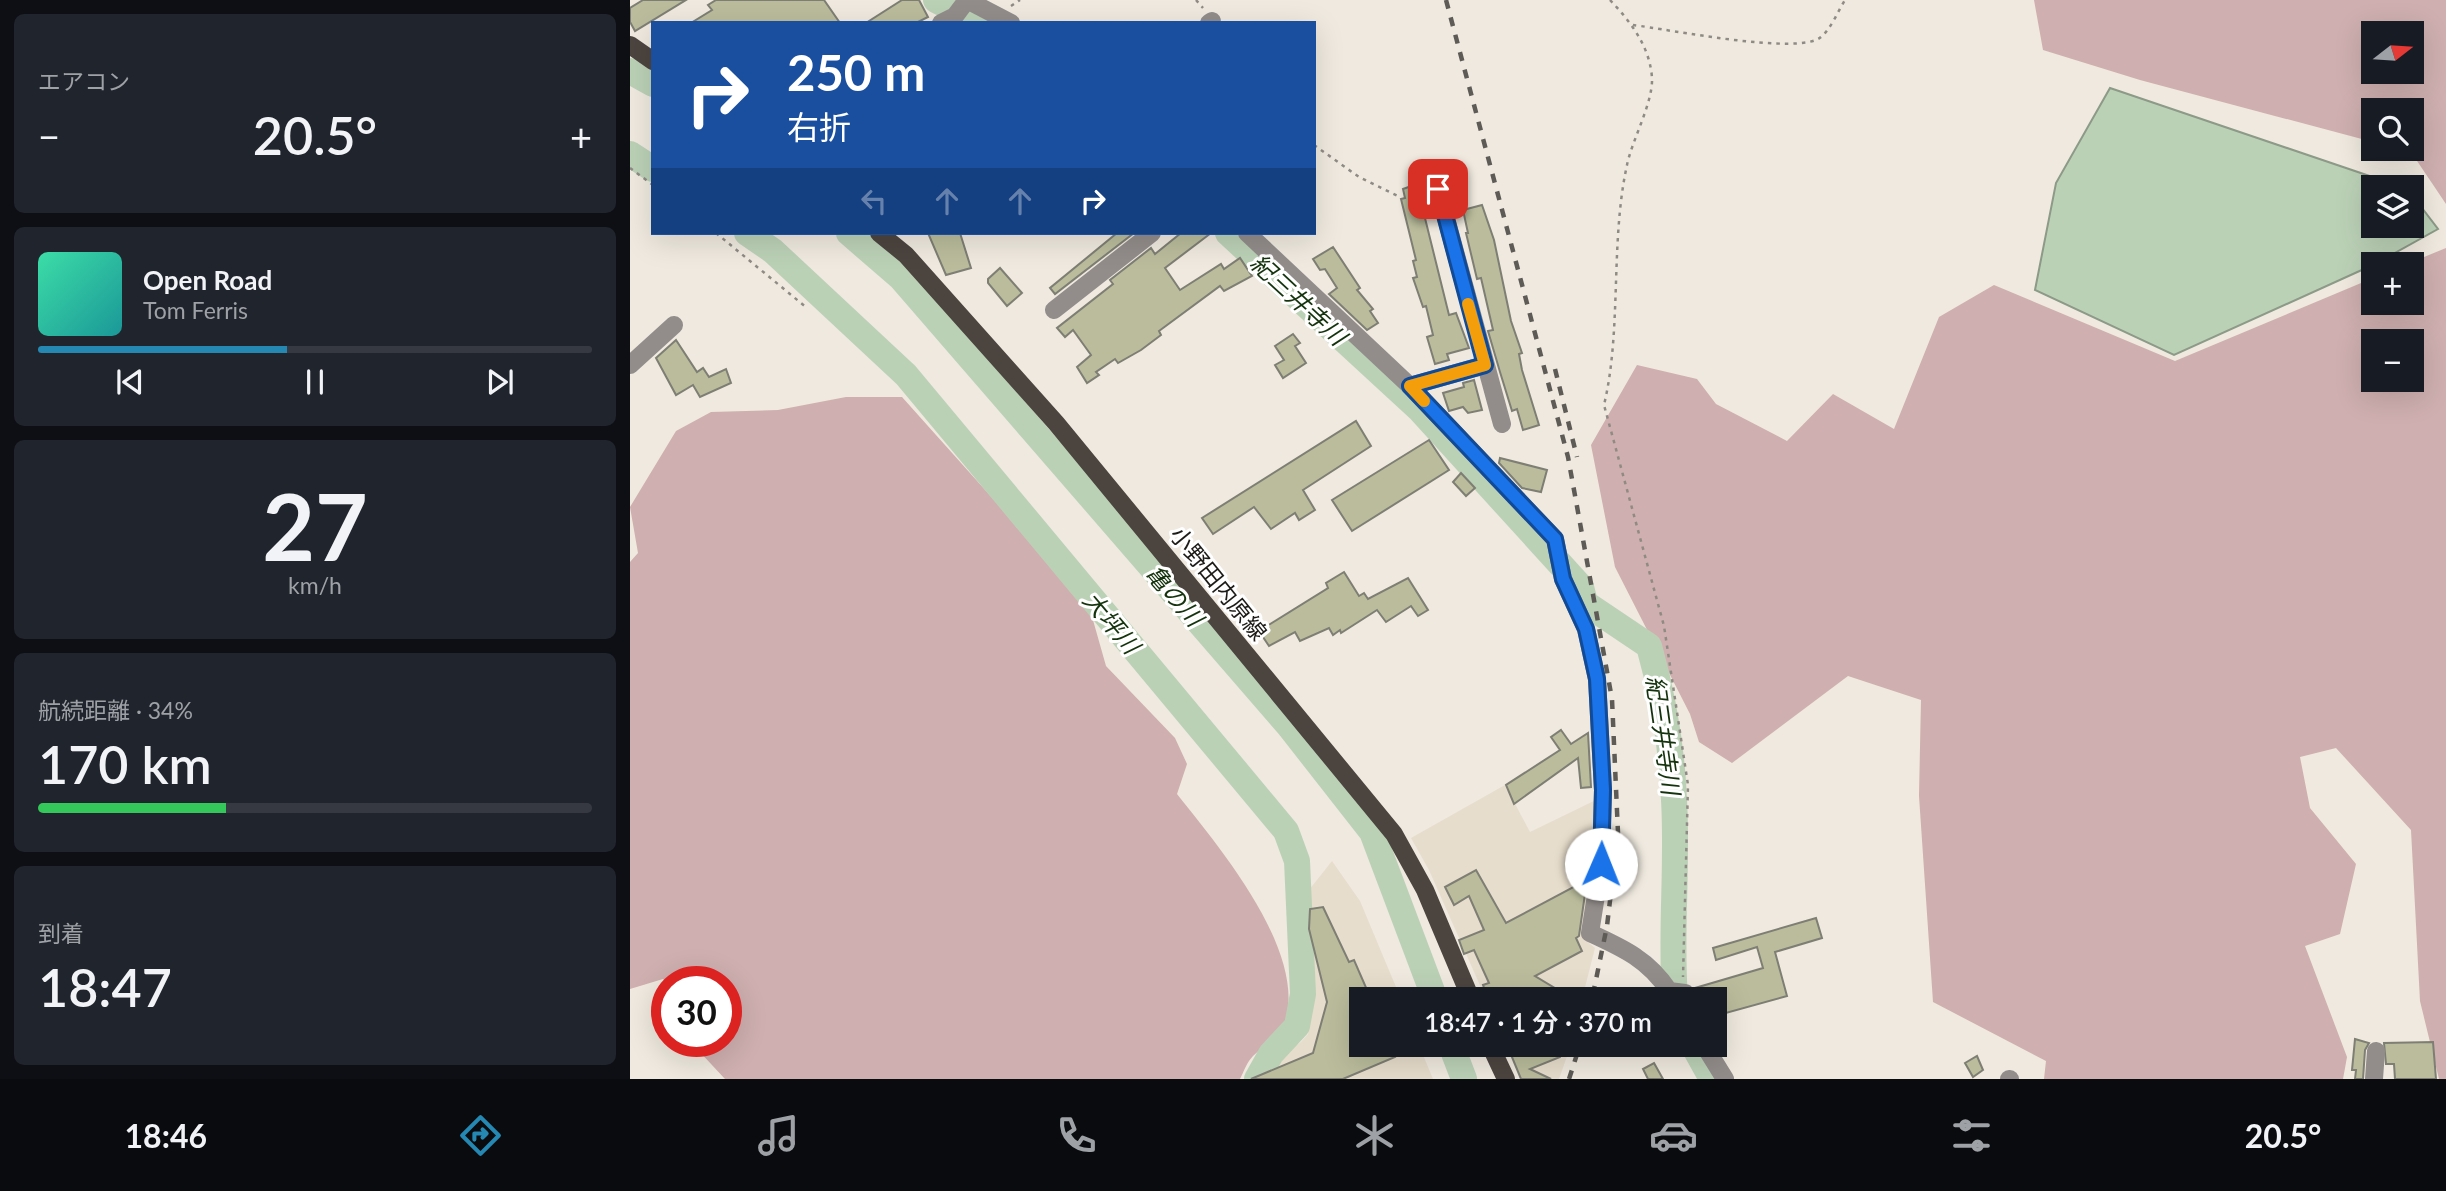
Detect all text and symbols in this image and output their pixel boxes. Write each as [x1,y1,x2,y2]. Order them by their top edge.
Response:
north arrow [2361,21,2424,84]
map controls [2361,21,2424,392]
text: 250 m [787,43,925,101]
icon: right [672,49,763,140]
text: エアコン [38,67,130,95]
button: search [2361,98,2424,161]
text: 20.5° [253,104,377,166]
text: 右折 [787,107,851,146]
text: − [38,113,60,159]
text: + [570,113,592,159]
pin [1408,159,1468,219]
icon: arrive [1419,170,1457,208]
button: layers [2361,175,2424,238]
icon: left [855,182,893,220]
icon: ahead [928,182,966,220]
icon: ahead [1001,182,1039,220]
icon: right [1074,182,1112,220]
water label: 紀三井寺川 [1245,247,1355,353]
button: + [2361,252,2424,315]
text: Open Road [143,264,272,296]
text: Tom Ferris [143,296,248,324]
button: − [2361,329,2424,392]
icon: previous [111,363,149,401]
icon: pause [296,363,334,401]
icon: next [481,363,519,401]
text: 27 [262,471,368,580]
street label: 小野田内原線 [1165,521,1273,645]
water label: 亀の川 [1140,558,1212,634]
text: km/h [288,571,342,599]
water label: 大坪川 [1078,585,1148,661]
water label: 紀三井寺川 [1641,674,1687,799]
text: 航続距離 · 34% [38,696,193,724]
text: 170 km [38,733,212,795]
position arrow [1564,827,1638,901]
text: 到着 [38,919,84,947]
text: 18:47 [38,956,172,1018]
speed limit sign: 30 [651,966,742,1057]
text: 18:47 · 1 分 · 370 m [1424,1006,1652,1038]
icon: directions [456,1111,505,1160]
icon: music [754,1111,803,1160]
icon: phone [1052,1111,1101,1160]
icon: climate [1350,1111,1399,1160]
icon: car [1649,1111,1698,1160]
icon: filters [1947,1111,1996,1160]
text: 18:46 [125,1116,207,1155]
text: 20.5° [2245,1116,2321,1155]

